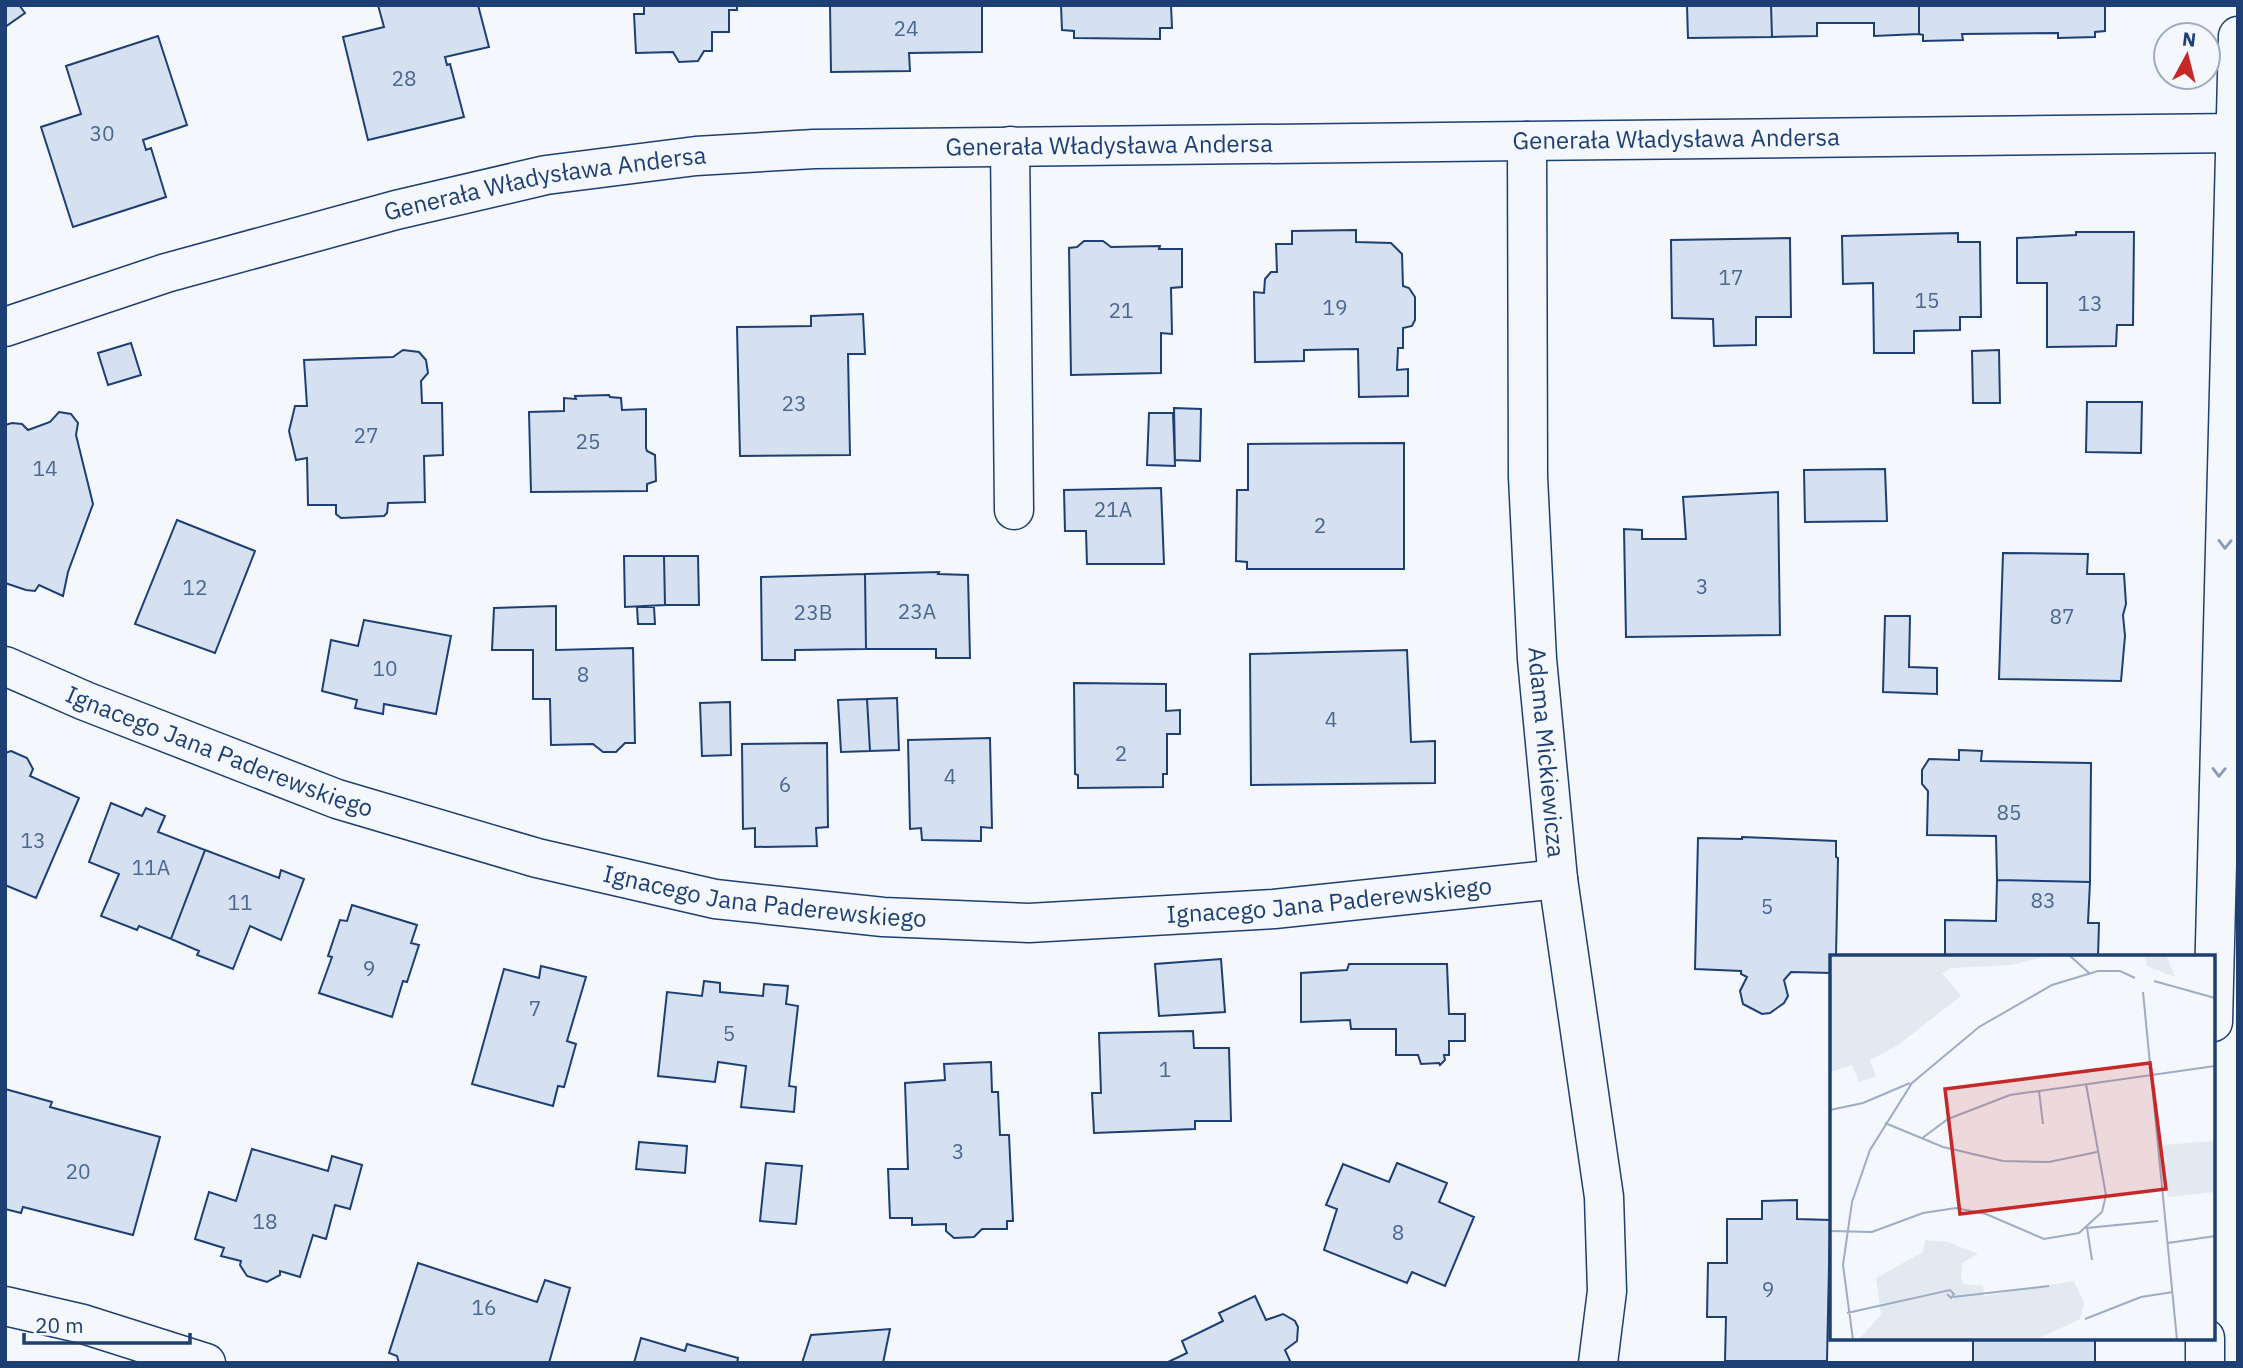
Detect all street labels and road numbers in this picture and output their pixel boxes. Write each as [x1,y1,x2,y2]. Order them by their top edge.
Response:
street label: Generała Władysława Andersa [1512,120,1840,156]
street label: Generała Władysława Andersa [945,127,1273,163]
street label: Generała Władysława Andersa [380,138,707,228]
street label: Adama Mickiewicza [1521,646,1573,859]
street label: Ignacego Jana Paderewskiego [61,678,377,824]
street label: Ignacego Jana Paderewskiego [600,857,927,934]
street label: Ignacego Jana Paderewskiego [1165,869,1493,930]

